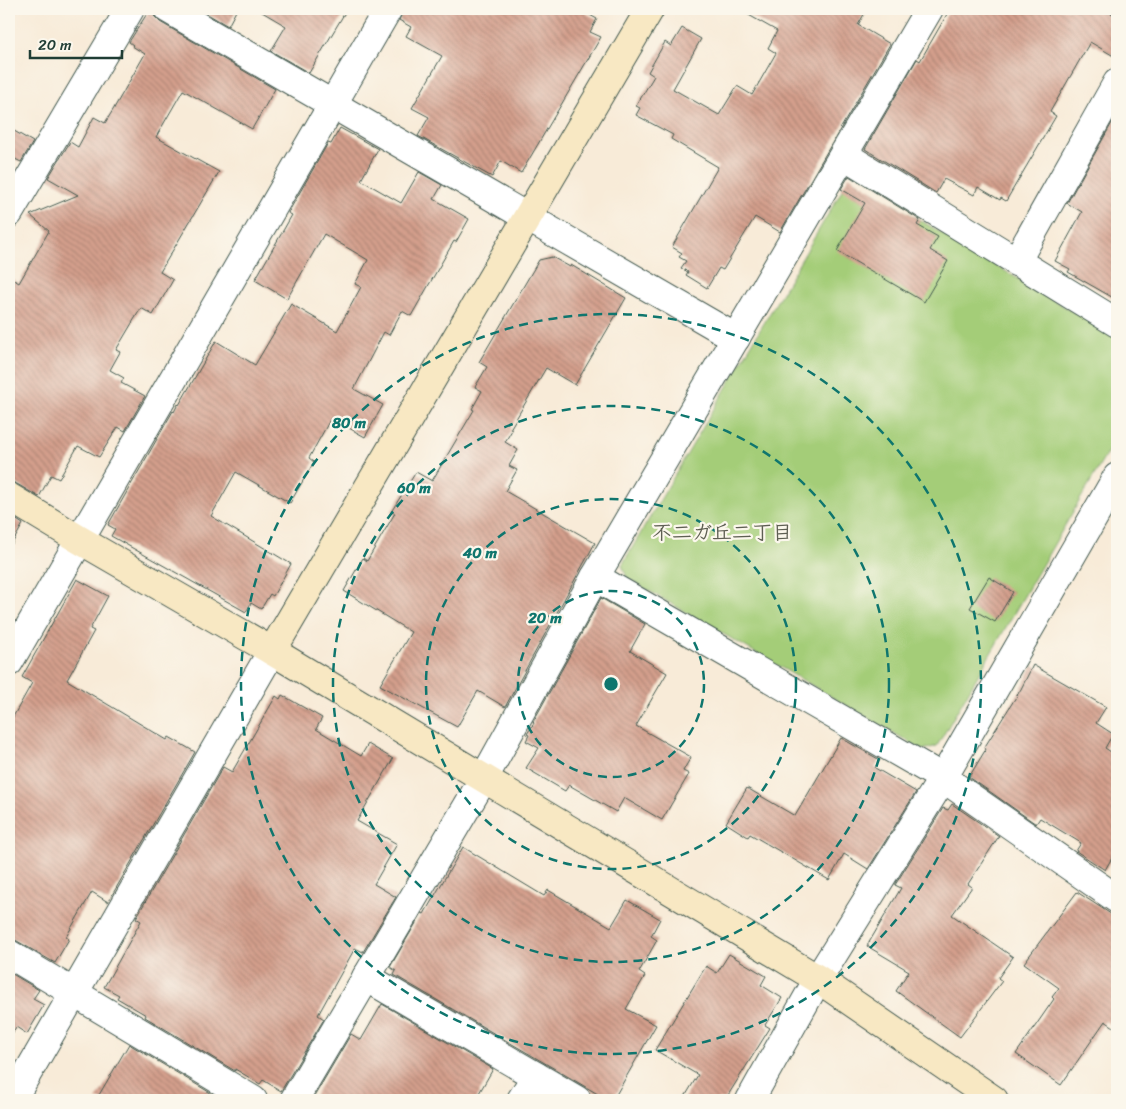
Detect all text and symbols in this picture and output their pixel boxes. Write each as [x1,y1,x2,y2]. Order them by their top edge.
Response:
scale bar [30,28,122,60]
text: 20 m [38,32,72,58]
text: 80 m [331,410,366,436]
text: 60 m [396,475,431,501]
district label: 不二ガ丘二丁目 [652,515,792,550]
text: 40 m [462,540,498,566]
text: 20 m [527,605,562,631]
centre of rings [602,675,620,693]

